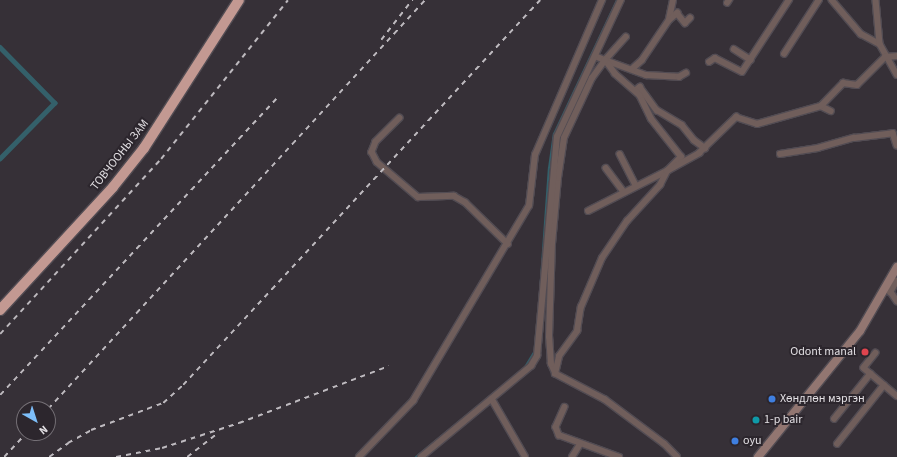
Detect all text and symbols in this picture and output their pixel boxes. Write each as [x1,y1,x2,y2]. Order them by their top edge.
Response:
street label: ТОВЧООНЫ ЗАМ [88,117,152,193]
place label: Odont manal [790,345,856,359]
marker: Odont manal [859,346,871,358]
place label: Хөндлөн мэргэн [780,392,865,406]
marker: Хөндлөн мэргэн [767,394,777,404]
north arrow [16,401,56,441]
place label: 1-p bair [764,413,802,427]
marker: 1-p bair [751,415,761,425]
text: N [36,422,51,438]
place label: oyu [743,434,762,448]
marker: oyu [730,436,740,446]

